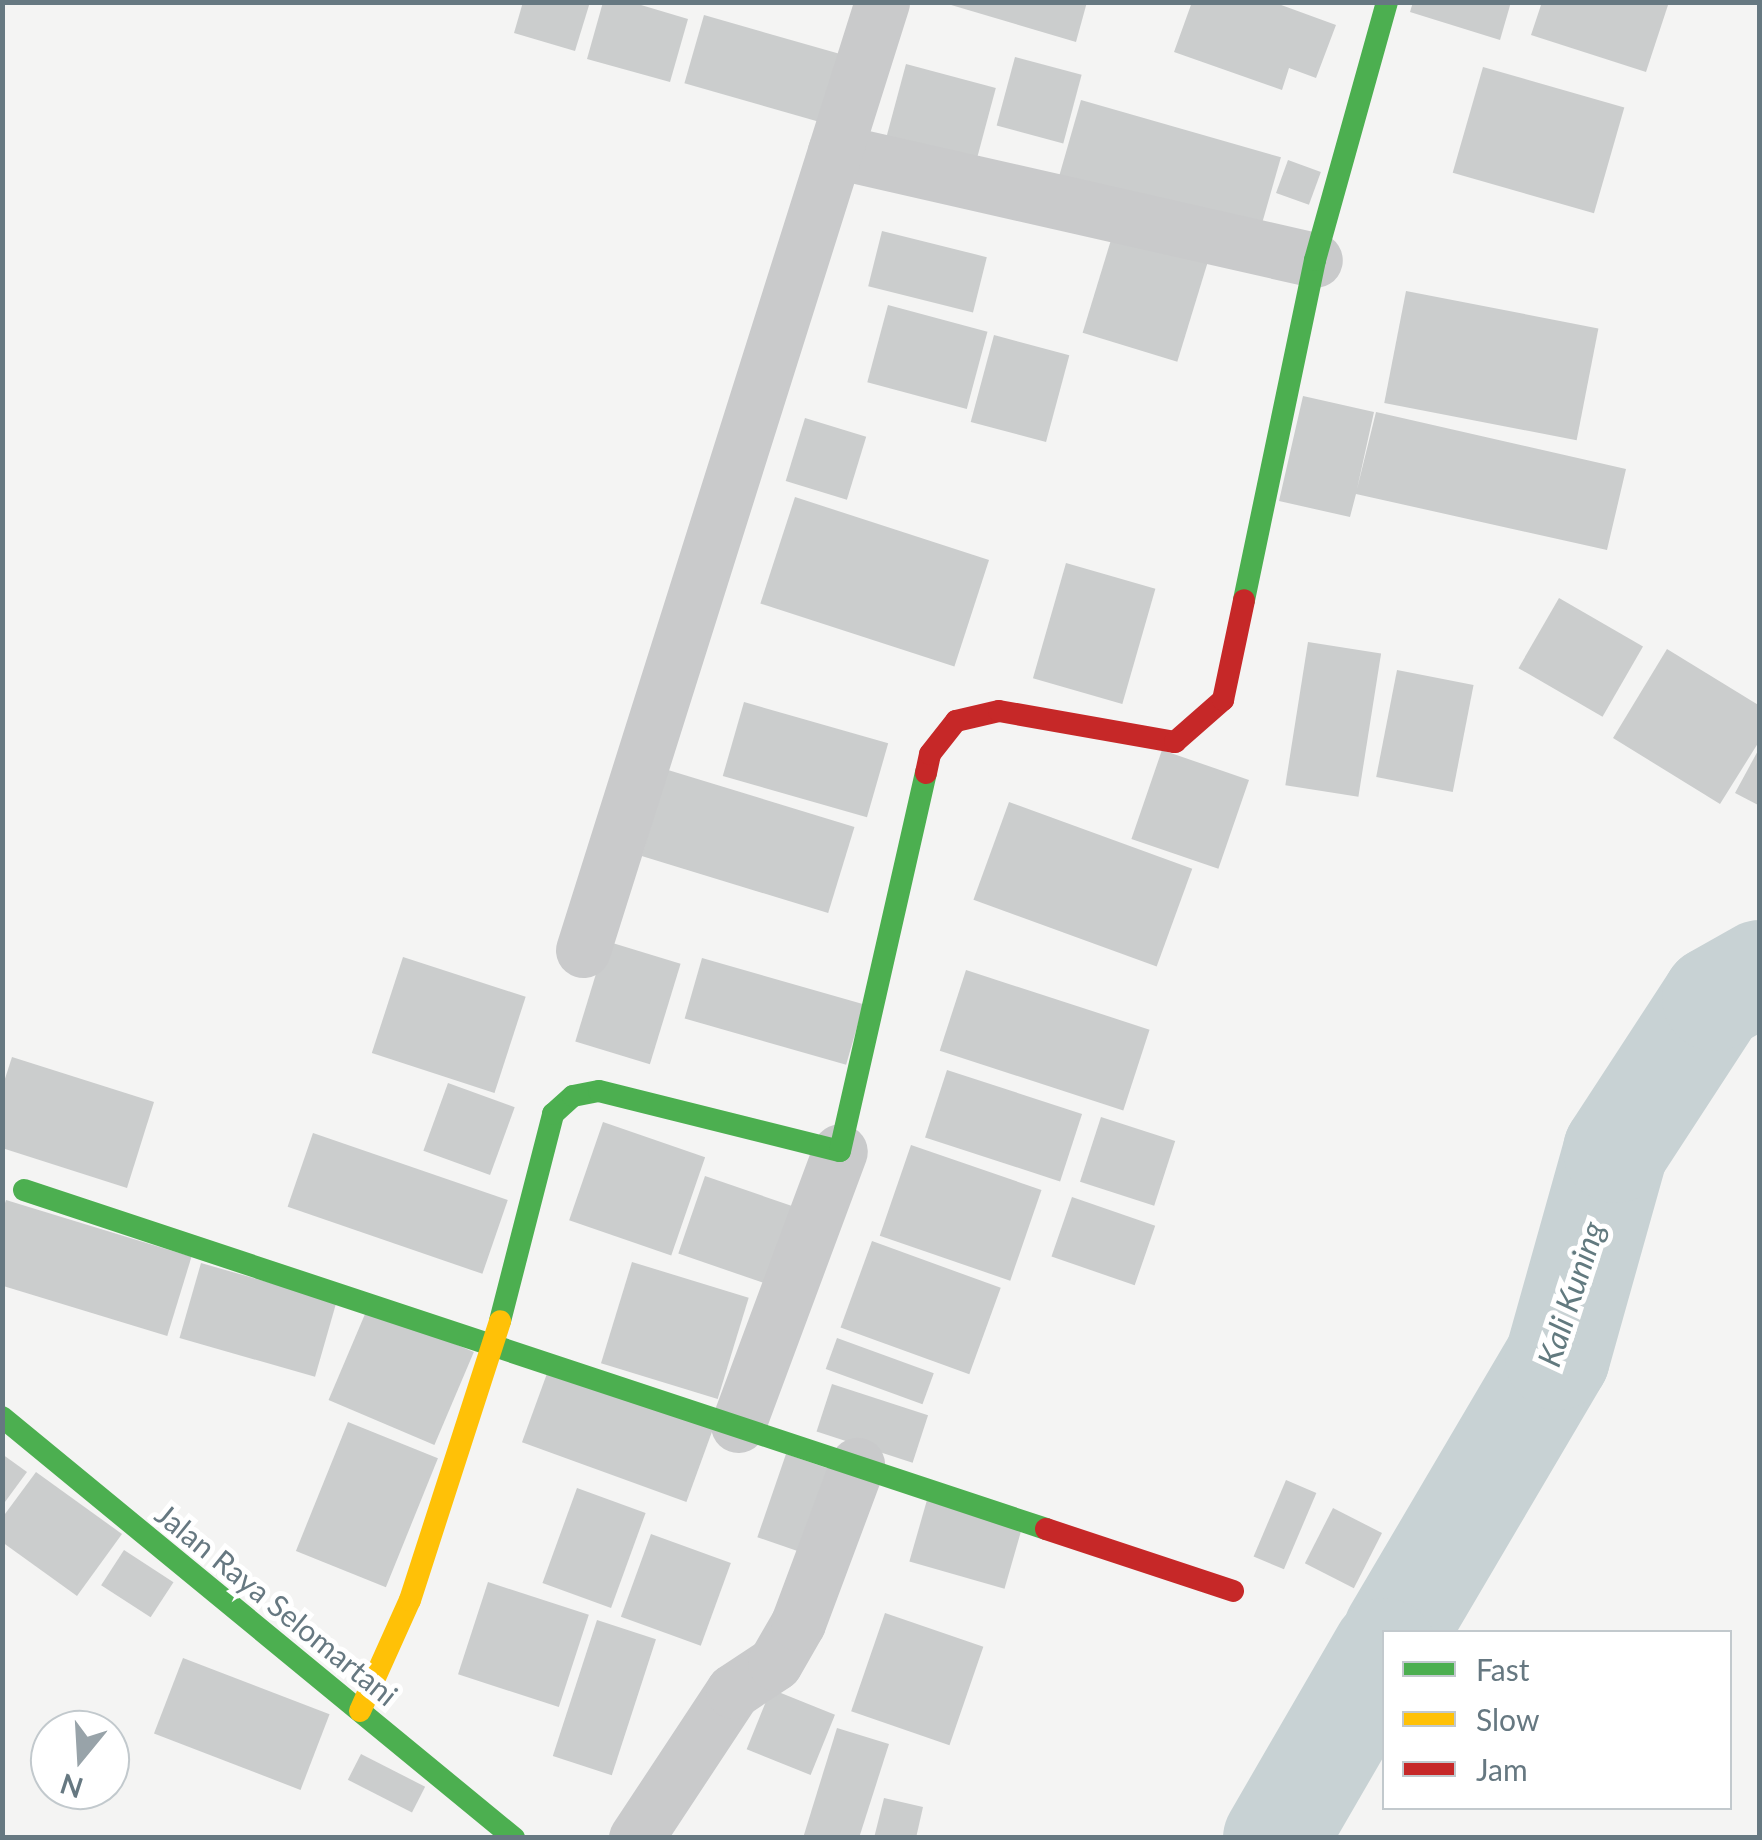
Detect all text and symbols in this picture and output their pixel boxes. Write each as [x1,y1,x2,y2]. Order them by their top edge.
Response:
water label: Kali Kuning [1530,1217,1612,1371]
street label: Jalan Raya Selomartani [149,1495,405,1713]
legend [1382,1630,1732,1810]
text: Fast [1476,1651,1530,1687]
text: Slow [1476,1701,1539,1737]
north arrow [30,1710,130,1810]
text: Jam [1476,1751,1528,1787]
text: N [56,1767,87,1806]

